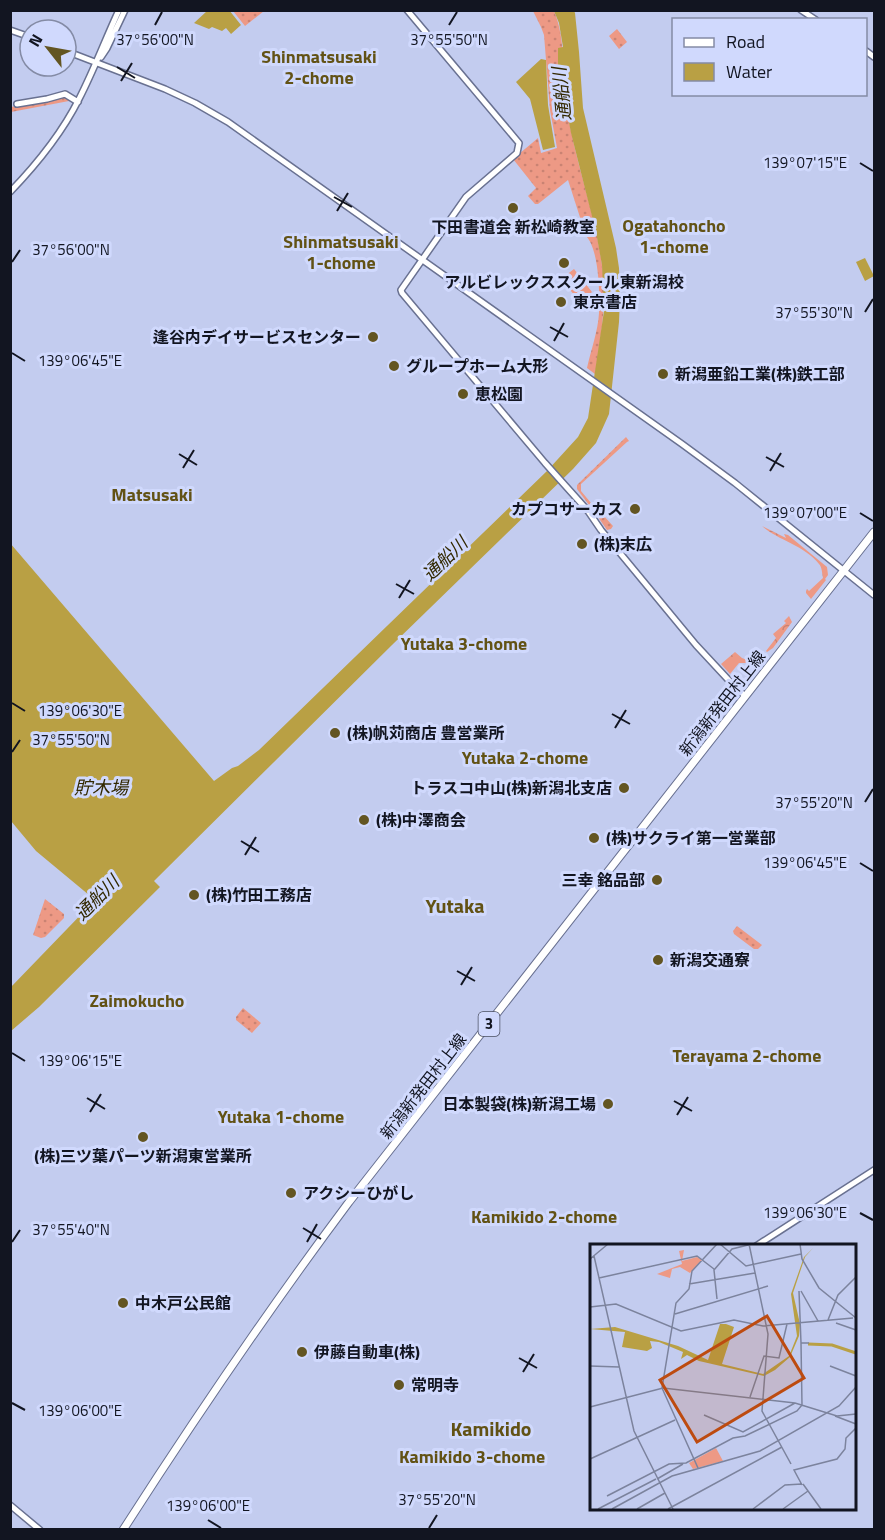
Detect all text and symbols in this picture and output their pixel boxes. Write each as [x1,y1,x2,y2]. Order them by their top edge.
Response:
north arrow [18,18,78,78]
legend [672,18,867,96]
text: 37°56'00"N [116,28,194,51]
text: 37°55'50"N [410,28,488,51]
text: Road [726,28,765,55]
text: N [22,29,48,51]
district label: Shinmatsusaki 2-chome [261,43,377,91]
text: Water [726,58,772,85]
water label: 通船川 [545,64,578,122]
text: 139°07'15"E [763,151,847,174]
marker: 下田書道会 新松崎教室 [506,201,520,215]
district label: Ogatahoncho 1-chome [622,212,726,260]
place label: 下田書道会 新松崎教室 [431,215,595,239]
district label: Shinmatsusaki 1-chome [283,228,399,276]
text: 37°56'00"N [32,238,110,261]
marker: アルビレックススクール東新潟校 [557,256,571,270]
place label: アルビレックススクール東新潟校 [444,270,684,294]
place label: 東京書店 [573,290,637,314]
marker: 東京書店 [554,295,568,309]
text: 37°55'30"N [775,301,853,324]
place label: 逢谷内デイサービスセンター [153,325,361,349]
marker: 逢谷内デイサービスセンター [366,330,380,344]
text: 139°06'45"E [38,349,122,372]
place label: グループホーム大形 [406,354,549,378]
marker: グループホーム大形 [387,359,401,373]
place label: 新潟亜鉛工業(株)鉄工部 [675,362,845,386]
marker: 新潟亜鉛工業(株)鉄工部 [656,367,670,381]
place label: 恵松園 [475,382,523,406]
marker: 恵松園 [456,387,470,401]
district label: Matsusaki [111,481,193,508]
place label: カプコサーカス [511,497,623,521]
text: 139°07'00"E [763,501,847,524]
marker: カプコサーカス [628,502,642,516]
water label: 通船川 [416,529,475,587]
place label: (株)末広 [594,532,653,556]
marker: (株)末広 [575,537,589,551]
district label: Yutaka 3-chome [401,630,527,657]
street label: 新潟新発田村上線 [673,645,771,761]
text: 139°06'30"E [38,699,122,722]
place label: (株)帆苅商店 豊営業所 [347,721,504,745]
marker: (株)帆苅商店 豊営業所 [328,726,342,740]
text: 37°55'50"N [32,728,110,751]
district label: Yutaka 2-chome [462,744,588,771]
water label: 貯木場 [74,774,130,801]
place label: トラスコ中山(株)新潟北支店 [410,776,612,800]
marker: トラスコ中山(株)新潟北支店 [617,781,631,795]
text: 37°55'20"N [775,791,853,814]
place label: (株)中澤商会 [376,808,466,832]
marker: (株)中澤商会 [357,813,371,827]
place label: (株)サクライ第一営業部 [606,826,776,850]
marker: (株)サクライ第一営業部 [587,831,601,845]
text: 139°06'45"E [763,851,847,874]
water label: 通船川 [68,868,127,926]
place label: 三幸 銘品部 [561,868,645,892]
marker: 三幸 銘品部 [650,873,664,887]
place label: (株)竹田工務店 [206,883,312,907]
marker: (株)竹田工務店 [187,888,201,902]
district label: Yutaka [425,890,485,921]
place label: 新潟交通寮 [670,948,750,972]
marker: 新潟交通寮 [651,953,665,967]
district label: Zaimokucho [90,987,184,1014]
road number: 3 [478,1012,500,1036]
street label: 新潟新発田村上線 [374,1028,472,1144]
district label: Terayama 2-chome [673,1042,821,1069]
text: 139°06'15"E [38,1049,122,1072]
place label: 日本製袋(株)新潟工場 [442,1092,596,1116]
marker: 日本製袋(株)新潟工場 [601,1097,615,1111]
district label: Yutaka 1-chome [218,1103,344,1130]
marker: (株)三ツ葉パーツ新潟東営業所 [136,1130,150,1144]
place label: (株)三ツ葉パーツ新潟東営業所 [34,1144,252,1168]
place label: アクシーひがし [303,1181,414,1205]
marker: アクシーひがし [284,1186,298,1200]
text: 139°06'30"E [763,1201,847,1224]
district label: Kamikido 2-chome [471,1203,617,1230]
text: 37°55'40"N [32,1218,110,1241]
inset map [590,1244,855,1510]
place label: 中木戸公民館 [135,1291,231,1315]
marker: 中木戸公民館 [116,1296,130,1310]
place label: 伊藤自動車(株) [313,1340,420,1364]
marker: 伊藤自動車(株) [295,1345,309,1359]
place label: 常明寺 [411,1373,459,1397]
marker: 常明寺 [392,1378,406,1392]
text: 139°06'00"E [38,1399,122,1422]
district label: Kamikido [451,1413,532,1444]
district label: Kamikido 3-chome [399,1443,545,1470]
text: 37°55'20"N [398,1488,476,1511]
text: 139°06'00"E [166,1494,250,1517]

